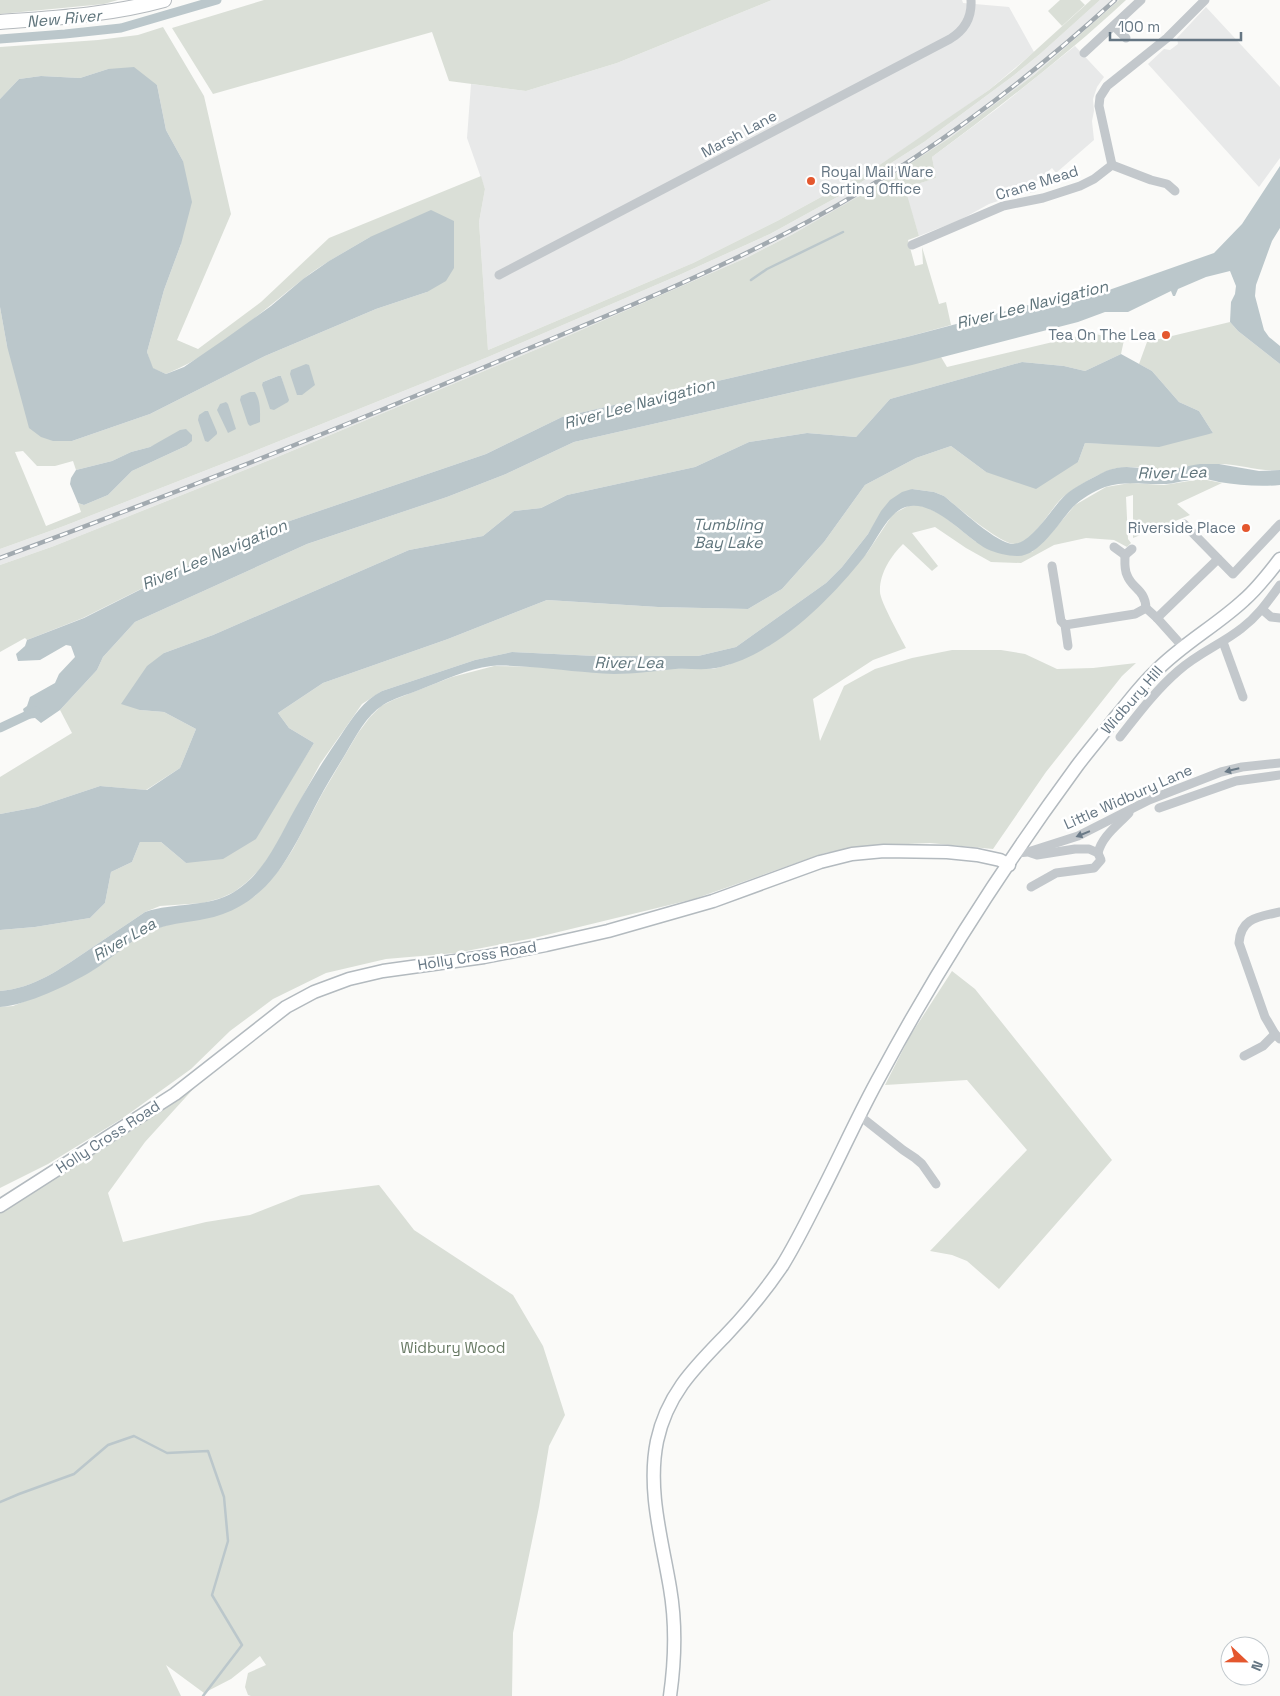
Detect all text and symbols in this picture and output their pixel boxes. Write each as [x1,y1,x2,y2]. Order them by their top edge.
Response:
water label: New River [26,5,104,32]
scale bar [1110,10,1241,42]
text: 100 m [1118,17,1160,36]
street label: Marsh Lane [698,106,780,161]
street label: Crane Mead [993,161,1081,204]
place label: Royal Mail Ware Sorting Office [821,162,934,198]
marker: Royal Mail Ware Sorting Office [805,175,817,187]
water label: River Lee Navigation [954,275,1111,333]
place label: Tea On The Lea [1048,325,1156,344]
marker: Tea On The Lea [1160,329,1172,341]
water label: River Lee Navigation [561,373,718,434]
water label: River Lea [1137,461,1208,484]
water label: River Lee Navigation [138,514,291,595]
water label: Tumbling Bay Lake [693,514,764,553]
place label: Riverside Place [1128,518,1236,537]
marker: Riverside Place [1240,522,1252,534]
water label: River Lea [594,652,664,673]
street label: Widbury Hill [1097,661,1167,738]
street label: Little Widbury Lane [1061,760,1195,833]
one-way arrow [1224,766,1239,774]
one-way arrow [1075,830,1090,838]
water label: River Lea [89,913,160,966]
street label: Holly Cross Road [416,937,538,974]
street label: Holly Cross Road [52,1096,163,1177]
park label: Widbury Wood [401,1338,506,1357]
north arrow [1220,1636,1270,1686]
text: N [1247,1658,1267,1674]

